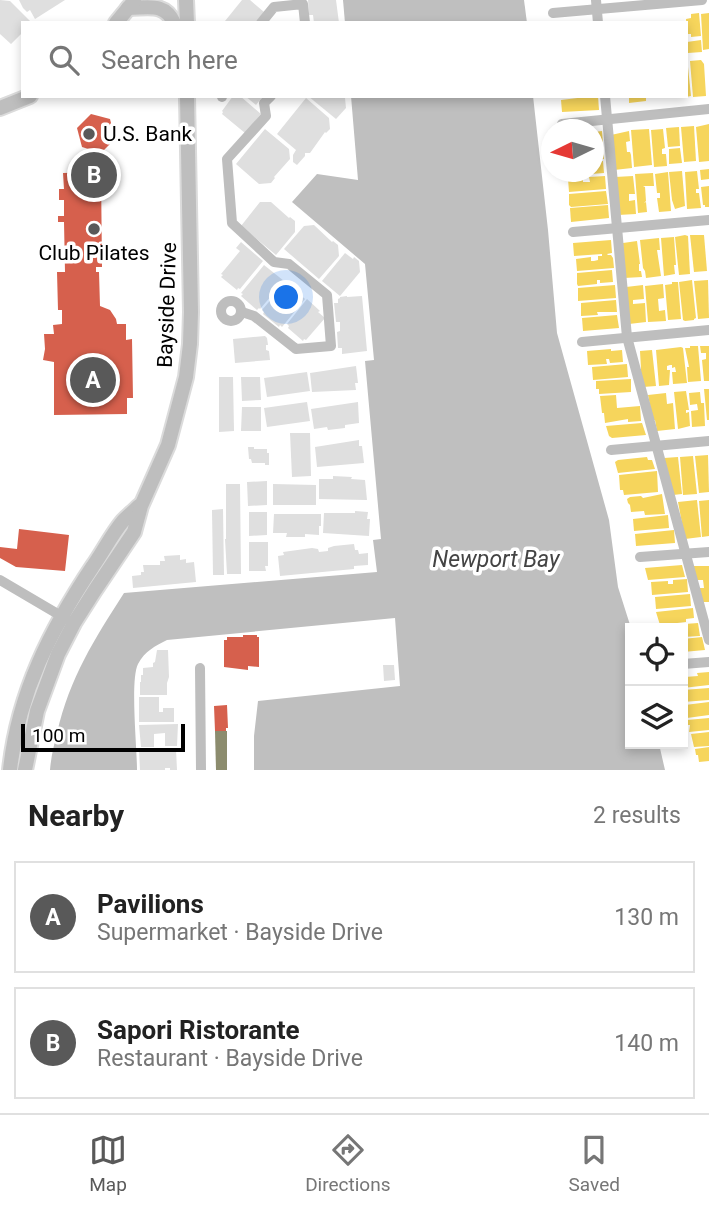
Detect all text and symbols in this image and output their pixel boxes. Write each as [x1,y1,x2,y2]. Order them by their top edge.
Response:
search box [21,21,688,98]
icon: search [45,41,83,79]
text: Search here [101,45,238,75]
north arrow [541,119,604,182]
place label: U.S. Bank [103,122,192,146]
marker: U.S. Bank [81,126,97,142]
pin: B [71,149,117,201]
marker: Club Pilates [86,221,102,237]
place label: Club Pilates [38,241,150,265]
street label: Bayside Drive [153,242,181,368]
your location [269,280,303,314]
pin: A [70,354,116,406]
water label: Newport Bay [432,546,561,573]
map controls [625,623,688,749]
button: locate [625,623,688,686]
button: layers [625,686,688,749]
scale bar [21,721,186,753]
text: 100 m [32,724,85,747]
text: Nearby [28,798,124,833]
text: 2 results [593,802,681,829]
text: Pavilions [97,889,204,919]
text: A [45,904,61,931]
text: 130 m [614,904,679,931]
text: Supermarket · Bayside Drive [97,919,383,946]
text: Sapori Ristorante [97,1015,300,1045]
text: B [46,1030,60,1057]
text: 140 m [614,1030,679,1057]
text: Restaurant · Bayside Drive [97,1045,363,1072]
tab: Map [89,1131,127,1196]
tab: Directions [305,1131,390,1196]
tab: Saved [569,1131,620,1196]

